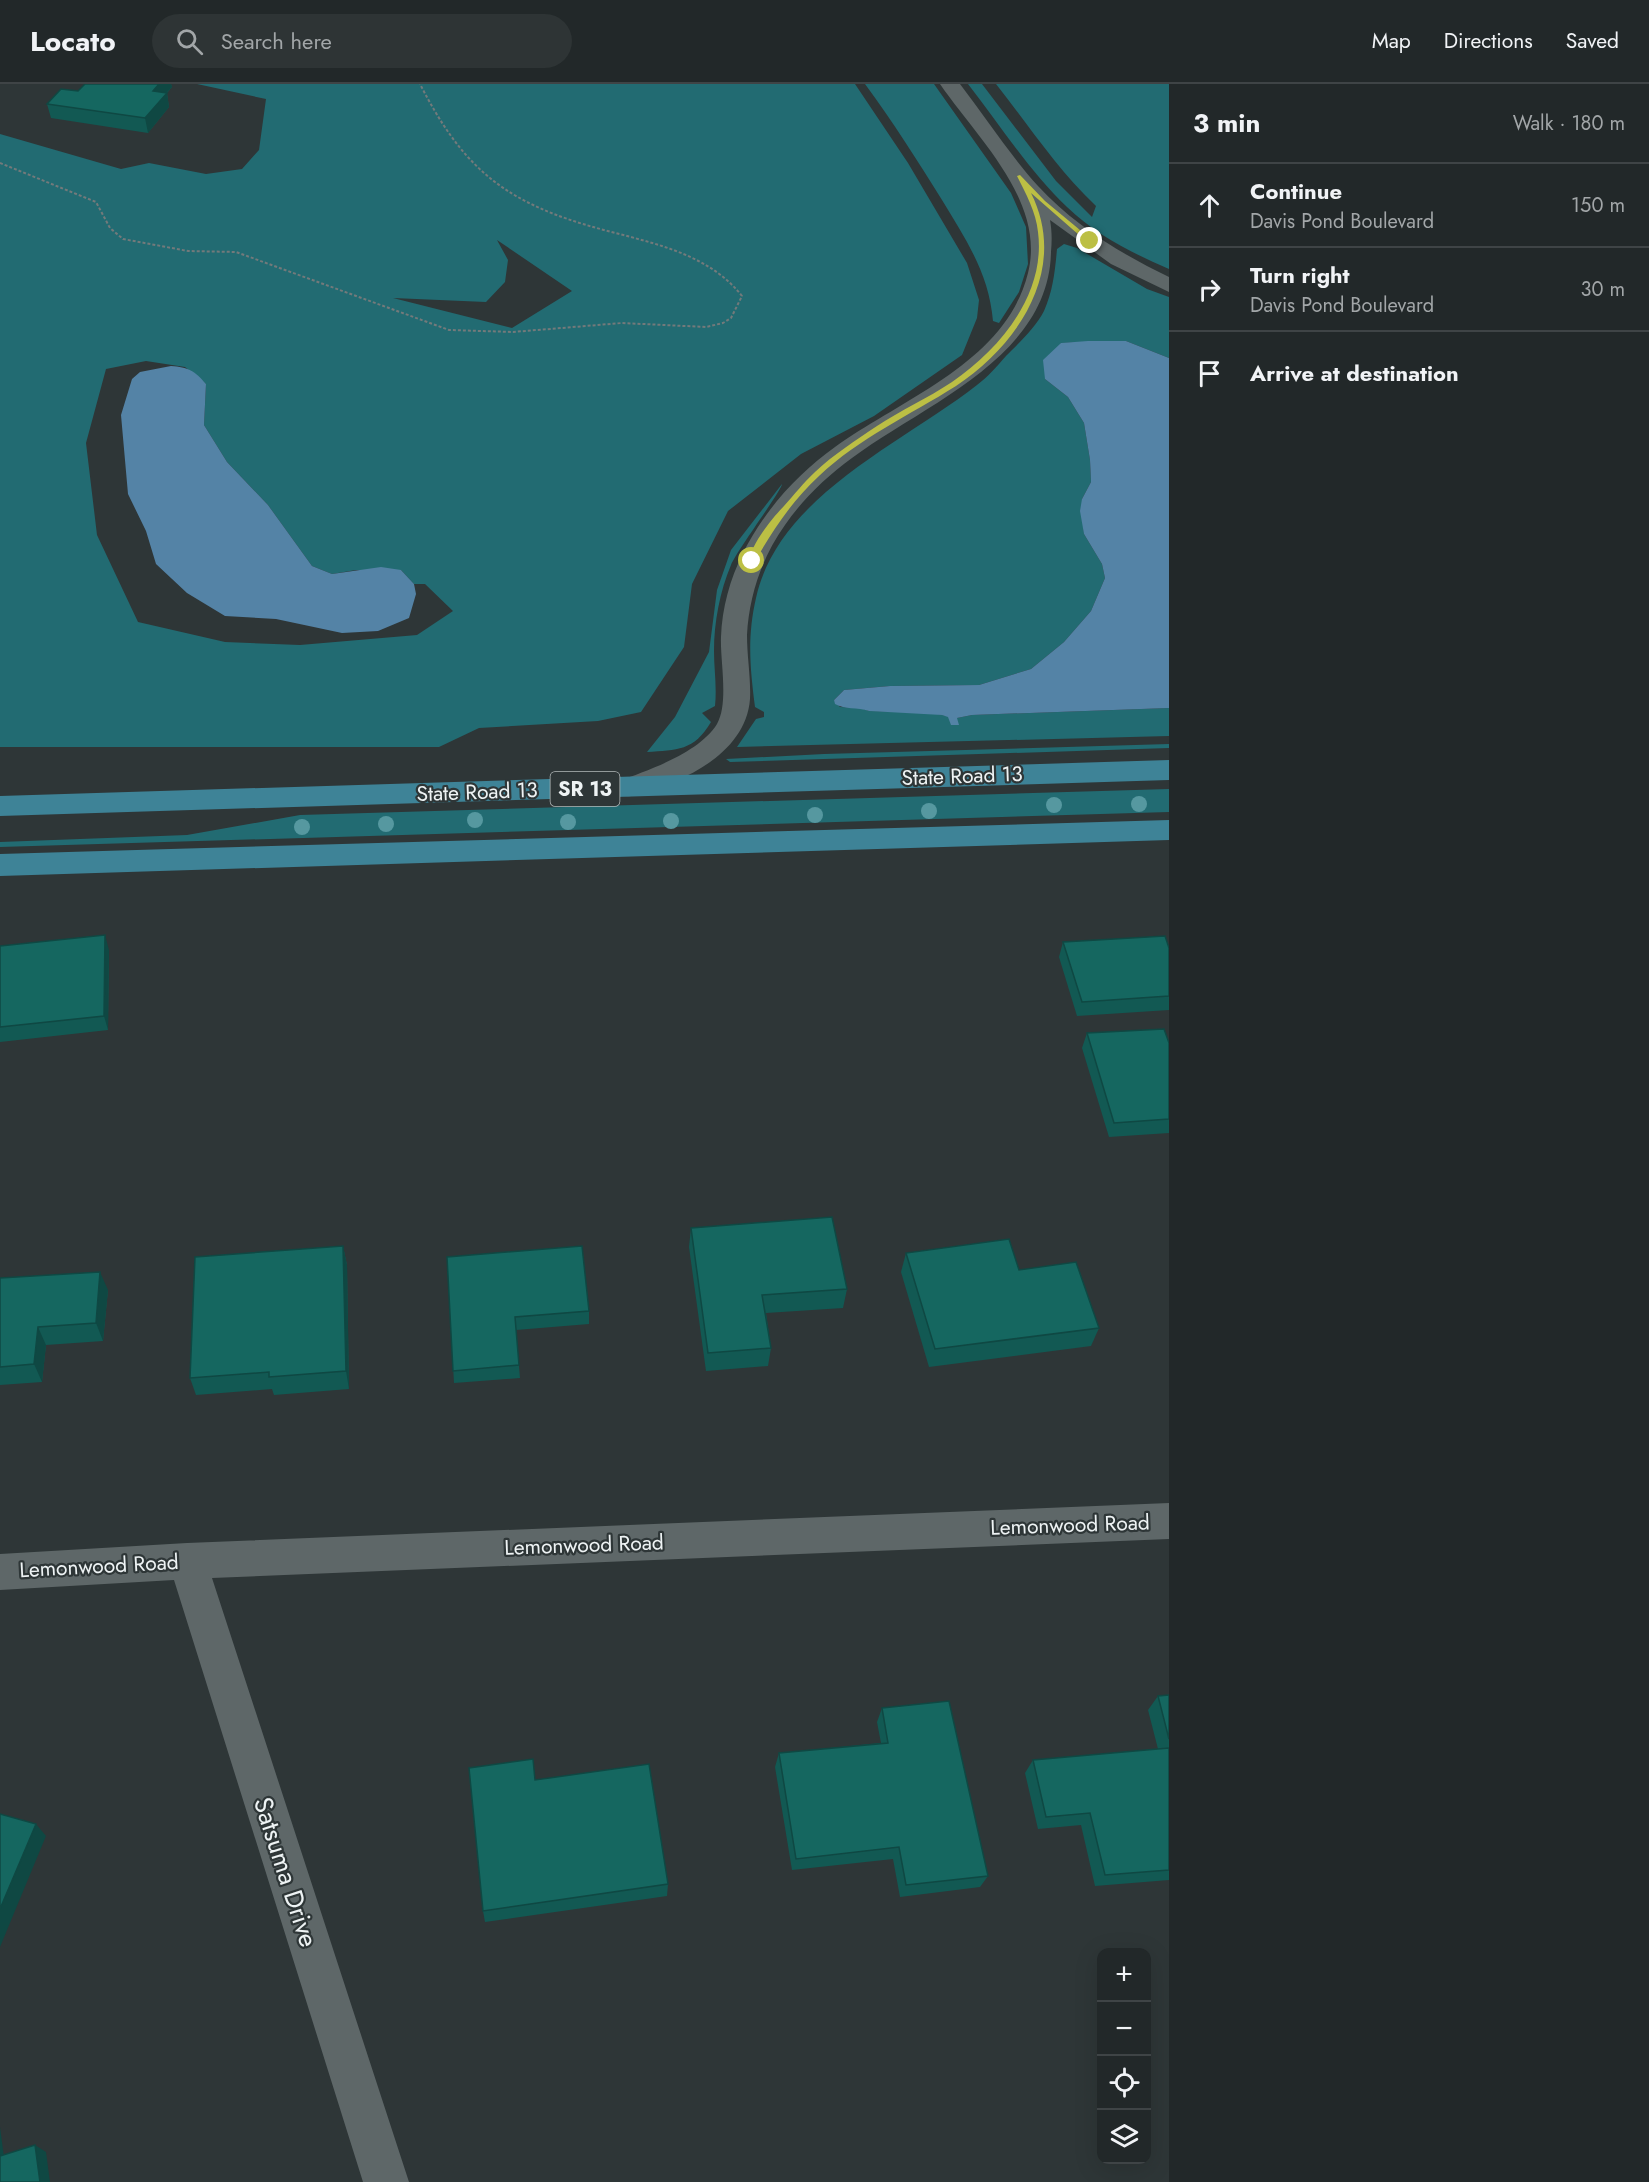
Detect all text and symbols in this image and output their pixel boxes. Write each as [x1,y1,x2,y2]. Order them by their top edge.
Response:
search box [152,14,572,68]
text: Locato [30,21,116,62]
icon: search [173,25,206,58]
text: Search here [221,25,332,57]
text: Map [1372,26,1411,56]
text: Directions [1444,26,1533,56]
text: Saved [1566,26,1619,56]
text: 3 min [1193,104,1260,142]
text: Walk · 180 m [1513,109,1625,138]
text: Continue [1250,175,1342,207]
icon: ahead [1193,189,1226,222]
text: 150 m [1571,191,1625,220]
text: Davis Pond Boulevard [1250,207,1434,236]
route end [1076,227,1102,253]
text: Turn right [1250,259,1350,291]
icon: right [1193,273,1226,306]
text: 30 m [1580,275,1625,304]
text: Davis Pond Boulevard [1250,291,1434,320]
icon: arrive [1193,357,1226,390]
text: Arrive at destination [1250,357,1459,389]
route start [738,547,764,573]
street label: State Road 13 [901,759,1023,793]
road number: SR 13 [550,772,620,806]
street label: State Road 13 [416,775,538,809]
street label: Lemonwood Road [990,1507,1150,1543]
street label: Lemonwood Road [504,1527,664,1563]
street label: Lemonwood Road [19,1547,179,1585]
street label: Satsuma Drive [244,1792,328,1952]
map controls [1097,1948,1151,2164]
button: + [1097,1948,1151,2002]
button: − [1097,2002,1151,2056]
button: locate [1097,2056,1151,2110]
button: layers [1097,2110,1151,2164]

